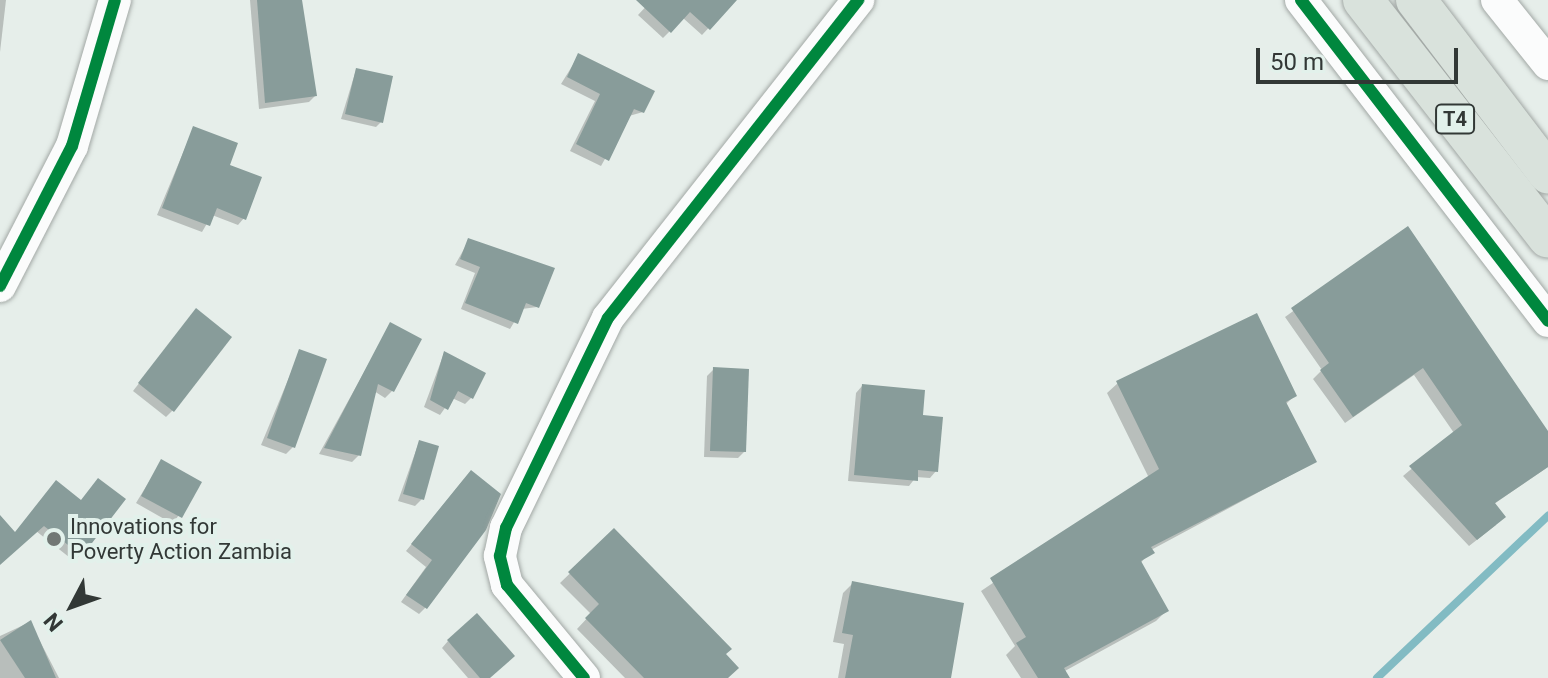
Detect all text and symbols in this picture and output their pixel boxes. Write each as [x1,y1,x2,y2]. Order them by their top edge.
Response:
scale bar [1260,32,1462,82]
text: 50 m [1270,48,1324,76]
road number: T4 [1435,103,1475,135]
place label: Innovations for Poverty Action Zambia [70,513,292,564]
marker: Innovations for Poverty Action Zambia [45,530,63,548]
north arrow [32,566,112,646]
text: N [39,608,68,636]

